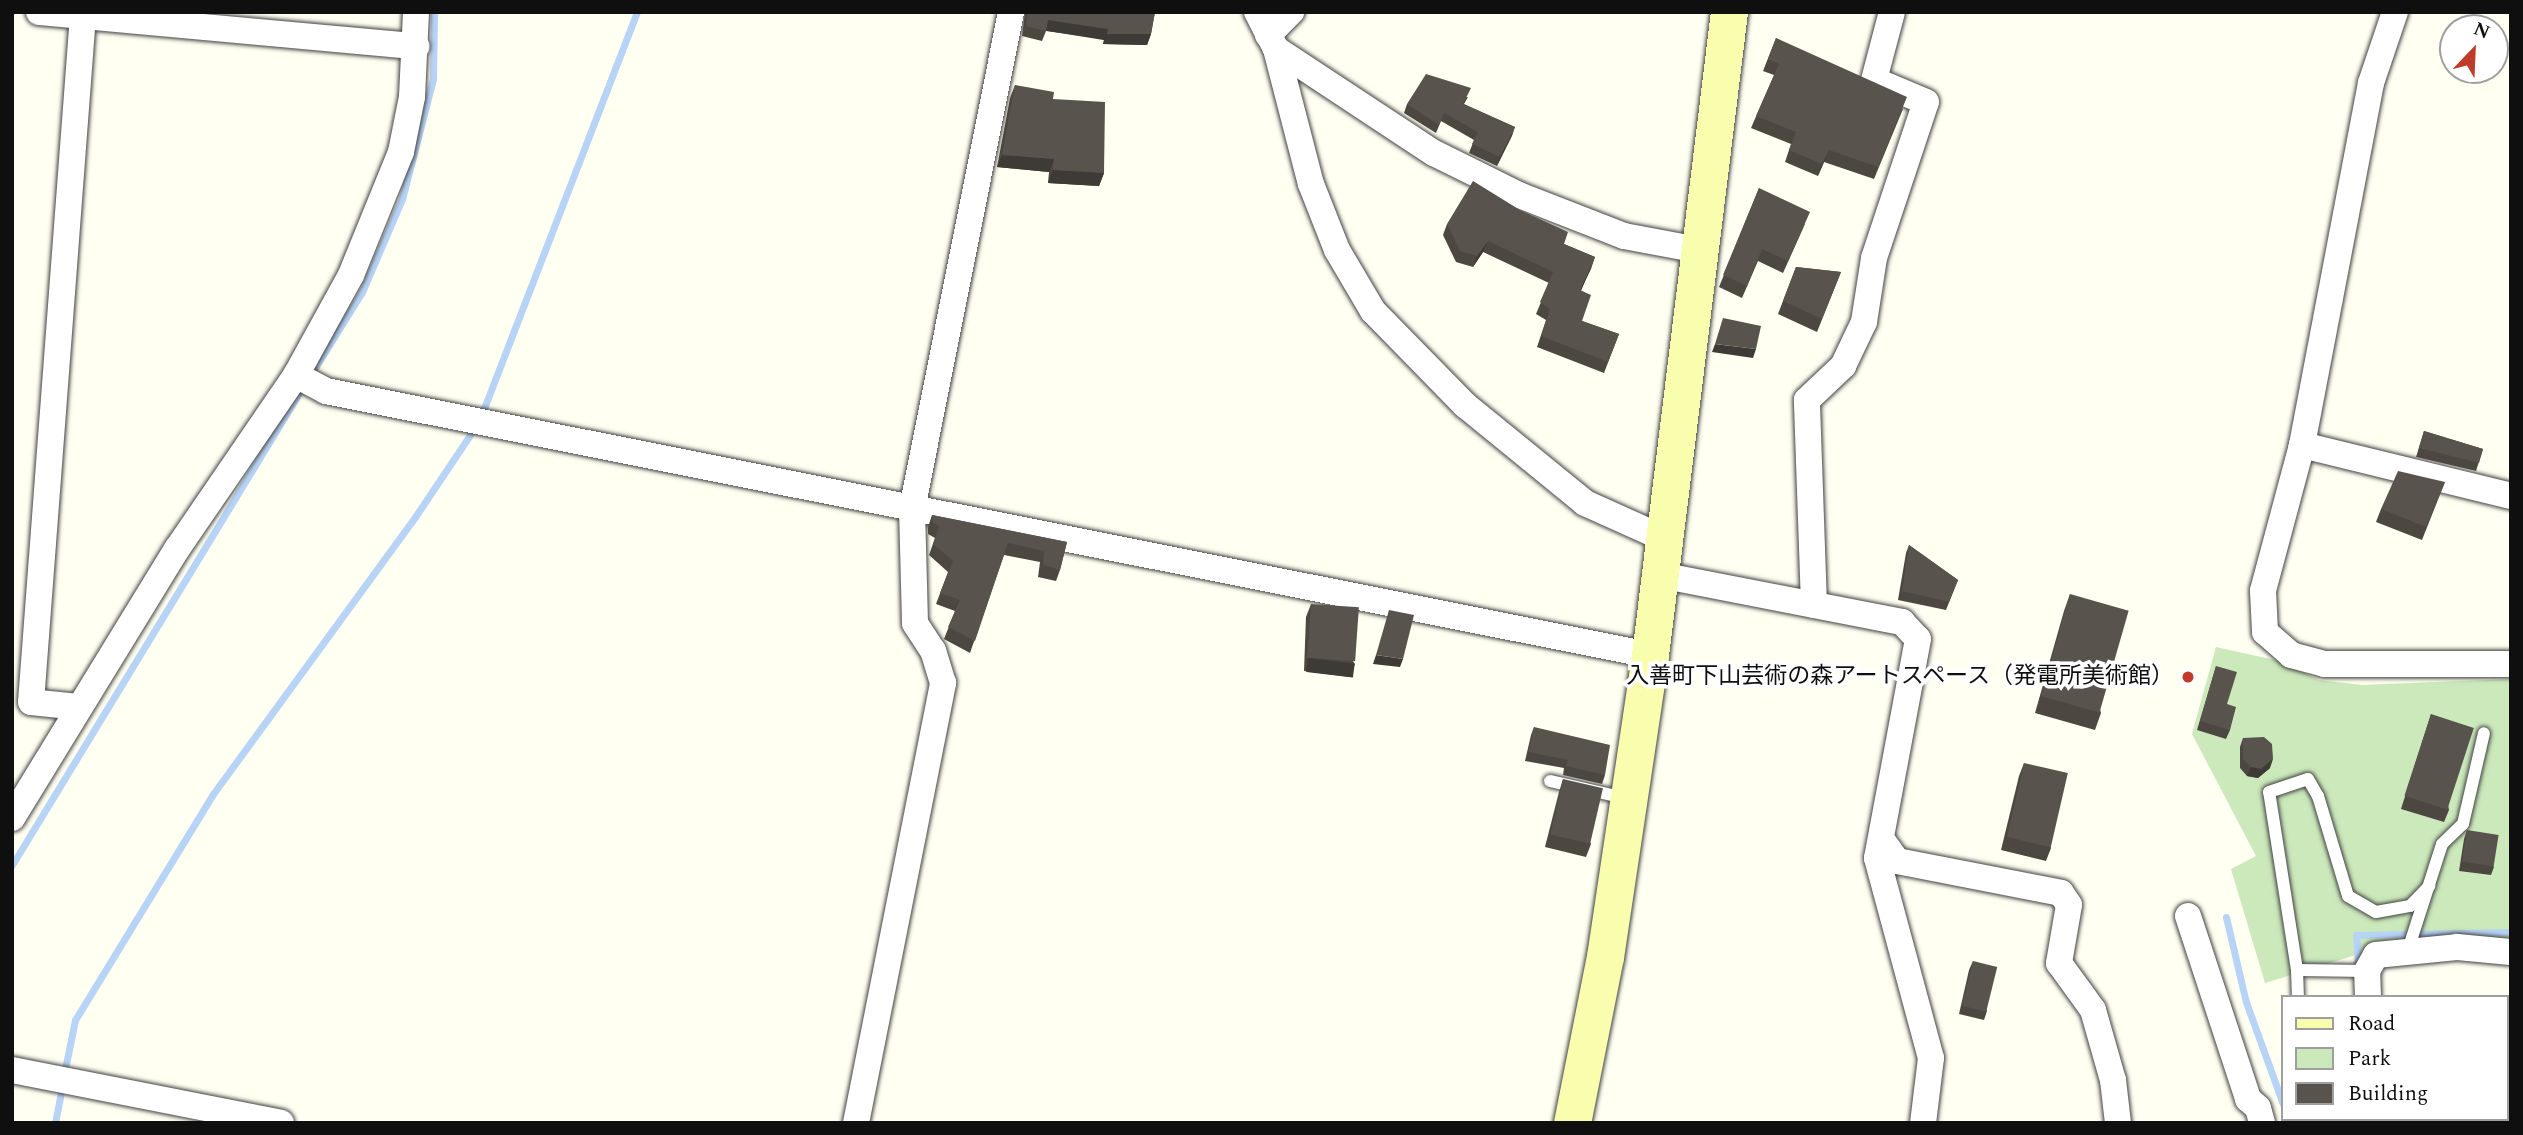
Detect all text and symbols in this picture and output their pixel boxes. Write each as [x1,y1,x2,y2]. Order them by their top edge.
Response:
north arrow [2439,14,2509,84]
text: N [2469,15,2494,47]
place label: 入善町下山芸術の森アートスペース（発電所美術館） [1623,663,2174,691]
marker: 入善町下山芸術の森アートスペース（発電所美術館） [2180,669,2196,685]
legend [2282,995,2509,1121]
text: Road [2348,1008,2395,1040]
text: Park [2348,1043,2391,1075]
text: Building [2348,1078,2428,1110]

